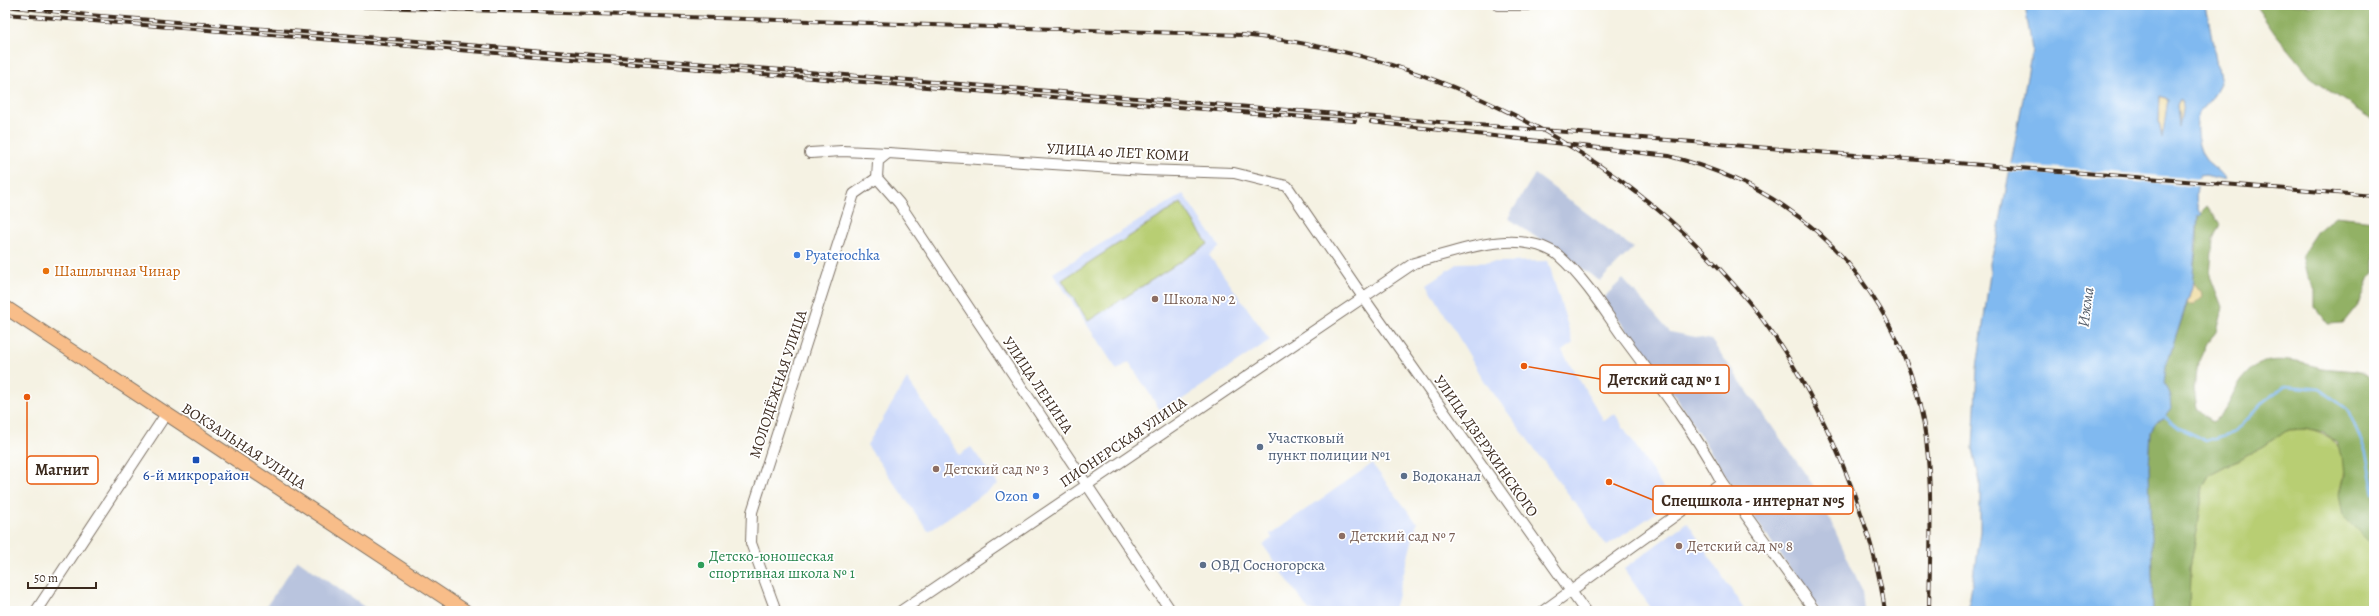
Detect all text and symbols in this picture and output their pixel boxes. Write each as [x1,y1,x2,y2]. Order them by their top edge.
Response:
street label: УЛИЦА 40 ЛЕТ КОМИ [1046,138,1190,166]
place label: Pyaterochka [805,245,880,265]
marker: Pyaterochka [792,250,802,260]
place label: Шашлычная Чинар [54,261,181,281]
marker: Шашлычная Чинар [41,266,51,276]
water label: Ижма [2072,286,2100,329]
place label: Школа № 2 [1163,289,1236,309]
marker: Школа № 2 [1150,294,1160,304]
street label: МОЛОДЁЖНАЯ УЛИЦА [745,307,812,461]
street label: УЛИЦА ЛЕНИНА [998,333,1078,437]
callout: Детский сад № 1 [1600,365,1729,393]
text: Детский сад № 1 [1608,369,1721,391]
street label: УЛИЦА ДЗЕРЖИНСКОГО [1429,371,1543,521]
street label: ПИОНЕРСКАЯ УЛИЦА [1056,392,1191,492]
street label: ВОКЗАЛЬНАЯ УЛИЦА [178,398,310,494]
place label: Участковый пункт полиции №1 [1268,428,1390,465]
marker: Участковый пункт полиции №1 [1255,442,1265,452]
marker: 6-й микрорайон [191,455,201,465]
callout: Магнит [27,456,98,484]
text: Магнит [35,459,90,481]
place label: Детский сад № 3 [944,459,1049,479]
marker: Детский сад № 3 [931,464,941,474]
place label: 6-й микрорайон [143,465,249,485]
place label: Водоканал [1412,466,1481,486]
marker: Водоканал [1399,471,1409,481]
place label: Ozon [995,486,1028,506]
callout: Спецшкола - интернат №5 [1653,486,1853,514]
text: Спецшкола - интернат №5 [1661,490,1845,512]
marker: Ozon [1031,491,1041,501]
place label: Детский сад № 7 [1350,526,1456,546]
marker: Детский сад № 7 [1337,531,1347,541]
place label: Детский сад № 8 [1687,536,1793,556]
marker: Детский сад № 8 [1674,541,1684,551]
place label: Детско-юношеская спортивная школа № 1 [709,546,855,583]
place label: ОВД Сосногорска [1211,555,1325,575]
marker: Детско-юношеская спортивная школа № 1 [696,560,706,570]
marker: ОВД Сосногорска [1198,560,1208,570]
scale bar [28,564,96,590]
text: 50 m [34,570,58,586]

